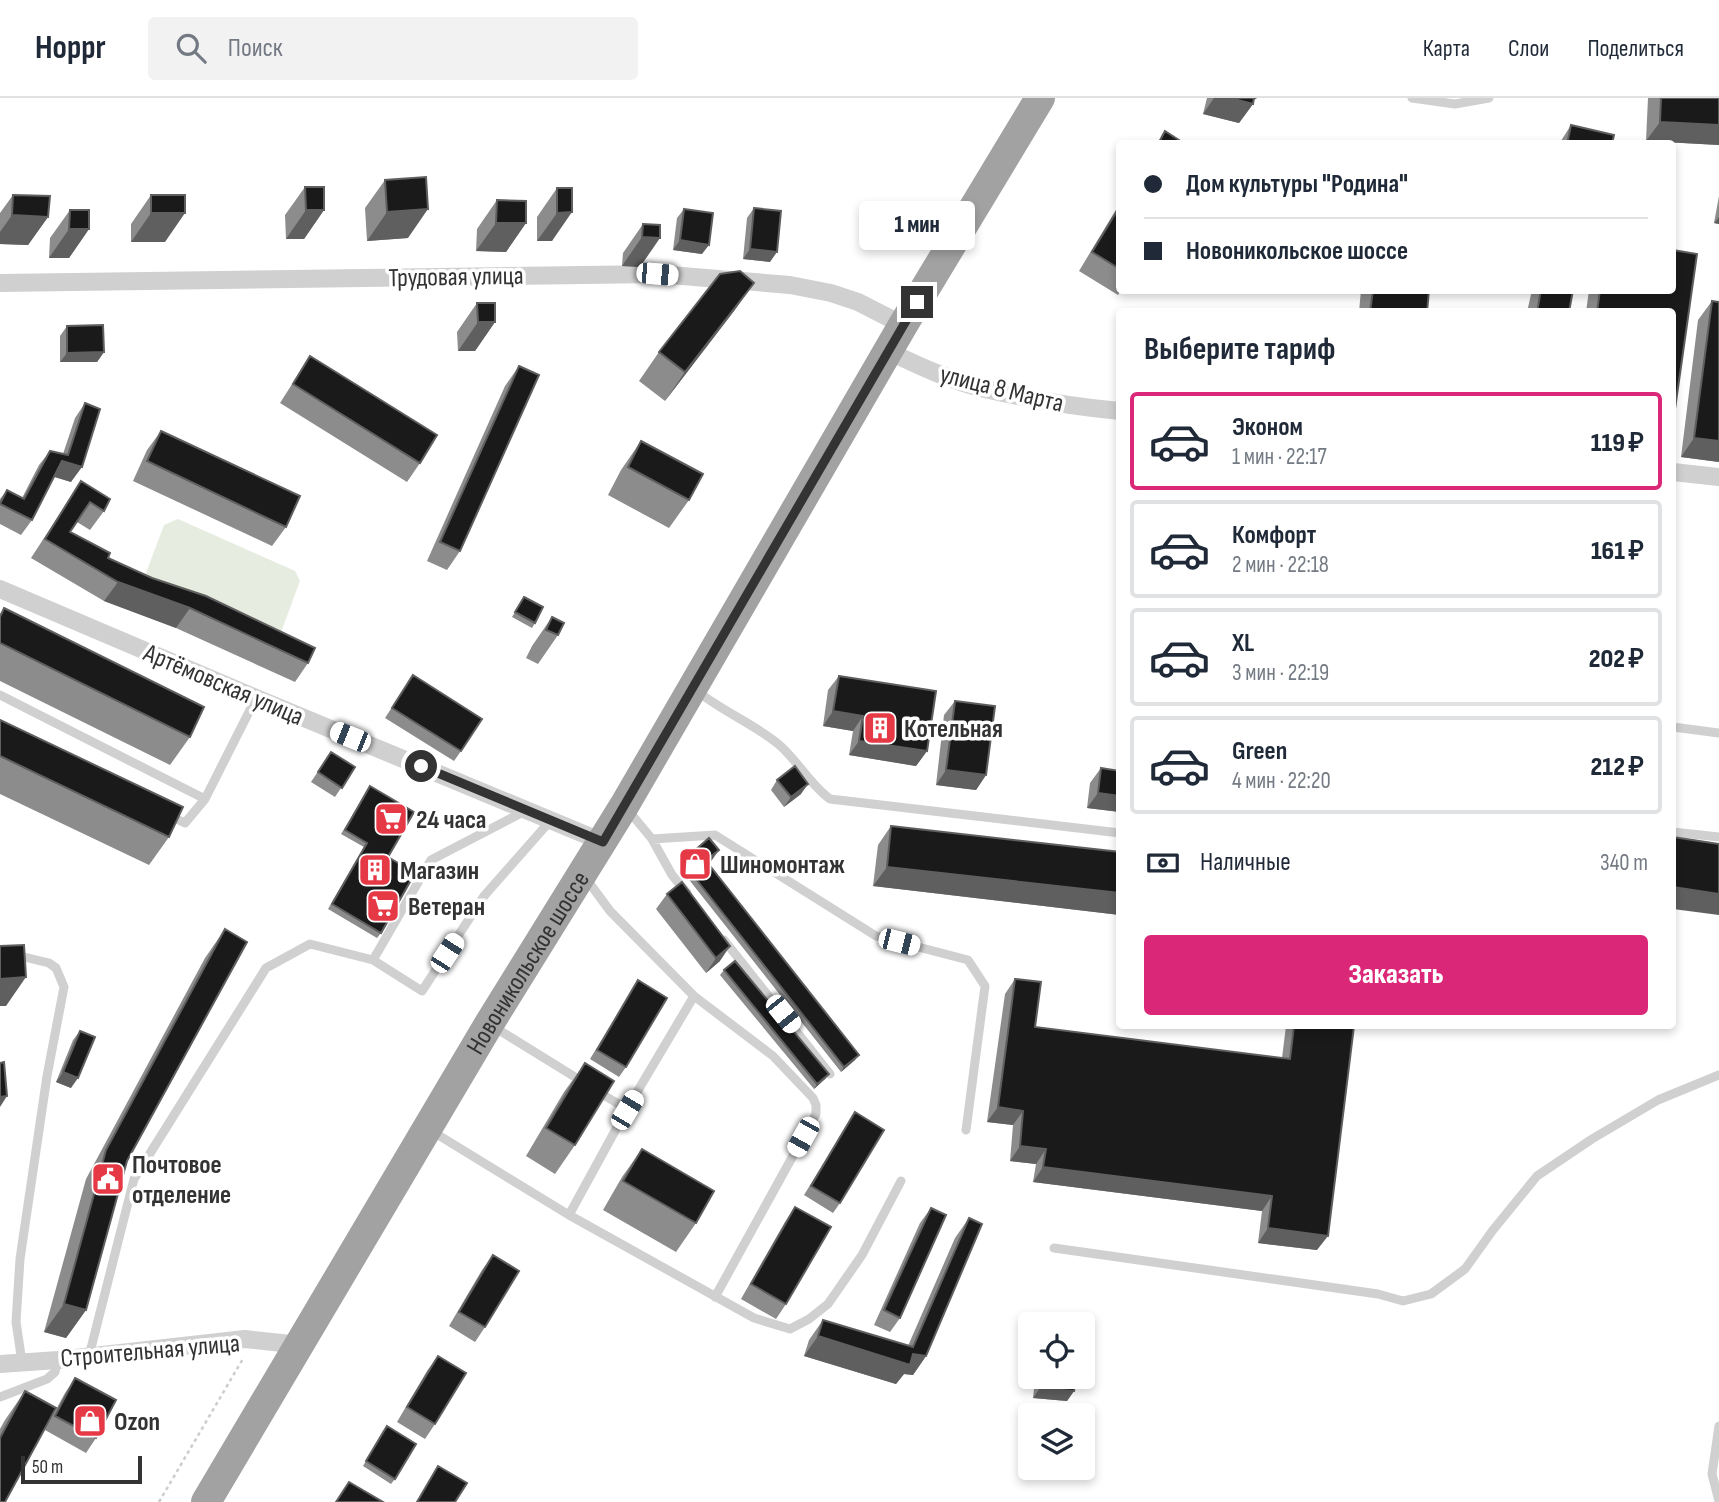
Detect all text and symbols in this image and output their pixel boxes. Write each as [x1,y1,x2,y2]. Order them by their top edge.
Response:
search box [148,17,638,80]
text: Hoppr [35,28,106,68]
icon: search [172,29,210,67]
text: Поиск [228,33,283,64]
text: Карта [1423,34,1470,63]
text: Слои [1508,34,1549,63]
text: Поделиться [1587,34,1684,63]
text: Дом культуры "Родина" [1186,169,1408,200]
callout: 1 мин [859,200,975,250]
text: 1 мин [894,211,940,239]
text: Новоникольское шоссе [1186,236,1408,267]
street label: Трудовая улица [388,261,524,294]
car [636,262,679,286]
route end [901,286,933,318]
text: Выберите тариф [1144,330,1335,369]
street label: улица 8 Марта [937,359,1067,420]
icon: car [1148,410,1211,473]
text: Эконом [1232,412,1303,443]
text: 119 ₽ [1591,428,1644,459]
text: 1 мин · 22:17 [1232,443,1327,471]
icon: car [1148,518,1211,581]
text: Комфорт [1232,520,1316,551]
text: 161 ₽ [1591,536,1644,567]
text: 2 мин · 22:18 [1232,551,1329,579]
icon: car [1148,626,1211,689]
text: XL [1232,628,1254,659]
street label: Артёмовская улица [138,637,308,733]
text: 202 ₽ [1589,644,1644,675]
text: 3 мин · 22:19 [1232,659,1329,687]
building icon: Котельная [861,709,899,747]
place label: Котельная [904,714,1003,745]
car [327,719,374,755]
icon: car [1148,734,1211,797]
text: Green [1232,736,1287,767]
route start [405,750,437,782]
text: 212 ₽ [1591,752,1644,783]
text: 4 мин · 22:20 [1232,767,1331,795]
supermarket icon: 24 часа [372,800,410,838]
place label: 24 часа [416,805,486,836]
icon: cash [1144,844,1182,882]
shop icon: Шиномонтаж [676,845,714,883]
text: Наличные [1200,847,1291,878]
text: 340 m [1600,849,1648,877]
place label: Шиномонтаж [720,850,845,881]
building icon: Магазин [356,851,394,889]
place label: Магазин [400,856,479,887]
street label: Новоникольское шоссе [461,866,597,1060]
supermarket icon: Ветеран [364,887,402,925]
place label: Ветеран [408,892,485,923]
car [877,927,922,957]
car [427,930,468,976]
button: Заказать [1144,935,1648,1015]
car [762,991,805,1037]
car [608,1087,647,1133]
car [784,1114,823,1160]
place label: Почтовое отделение [132,1150,231,1211]
public building icon: Почтовое отделение [89,1160,127,1198]
map controls [1018,1312,1095,1480]
button: locate [1018,1312,1095,1389]
street label: Строительная улица [59,1328,241,1375]
shop icon: Ozon [71,1402,109,1440]
button: layers [1018,1403,1095,1480]
place label: Ozon [114,1407,160,1438]
scale bar [21,1453,142,1485]
text: 50 m [32,1456,63,1479]

